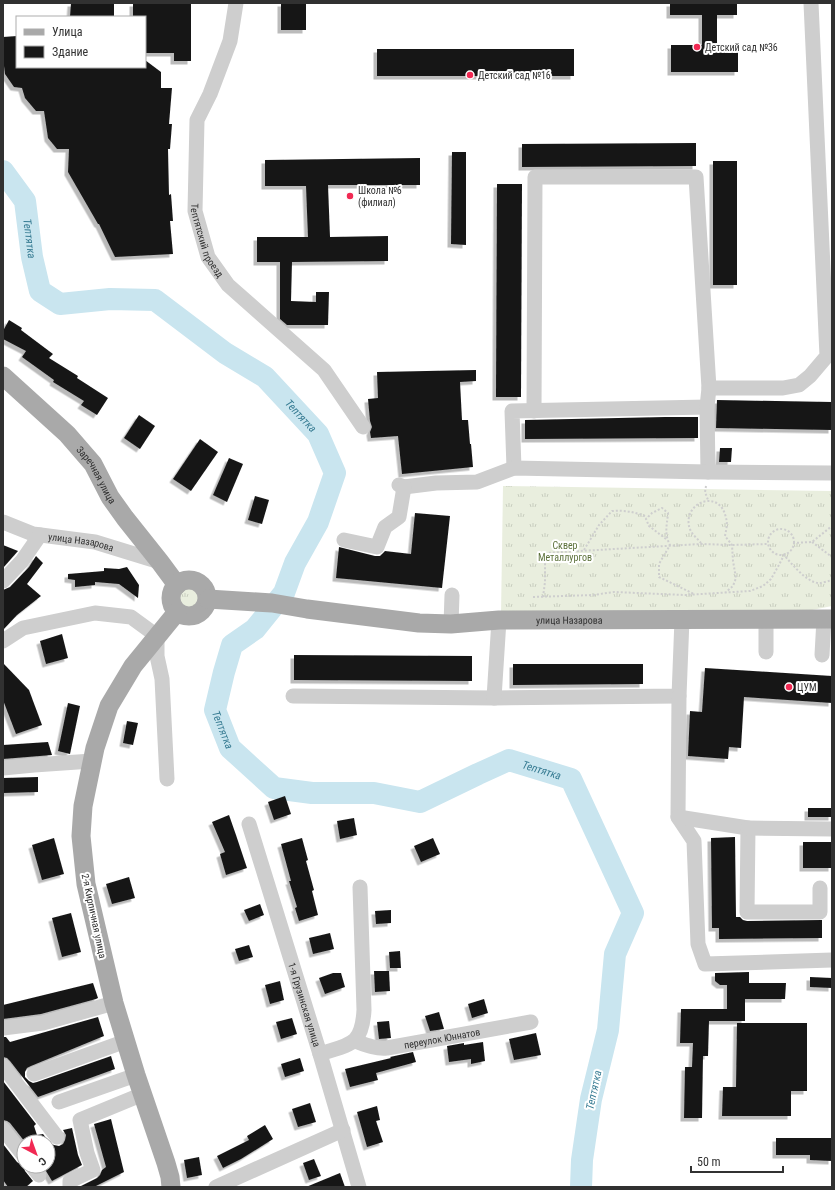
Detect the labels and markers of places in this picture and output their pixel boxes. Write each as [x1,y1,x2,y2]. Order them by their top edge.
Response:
marker: Детский сад №36 [692,42,702,52]
place label: Детский сад №36 [705,42,778,53]
marker: Детский сад №16 [465,70,475,80]
place label: Детский сад №16 [478,70,551,81]
place label: Школа №6 (филиал) [358,185,402,209]
marker: Школа №6 (филиал) [345,191,355,201]
marker: ЦУМ [784,682,794,692]
place label: ЦУМ [797,682,816,693]

